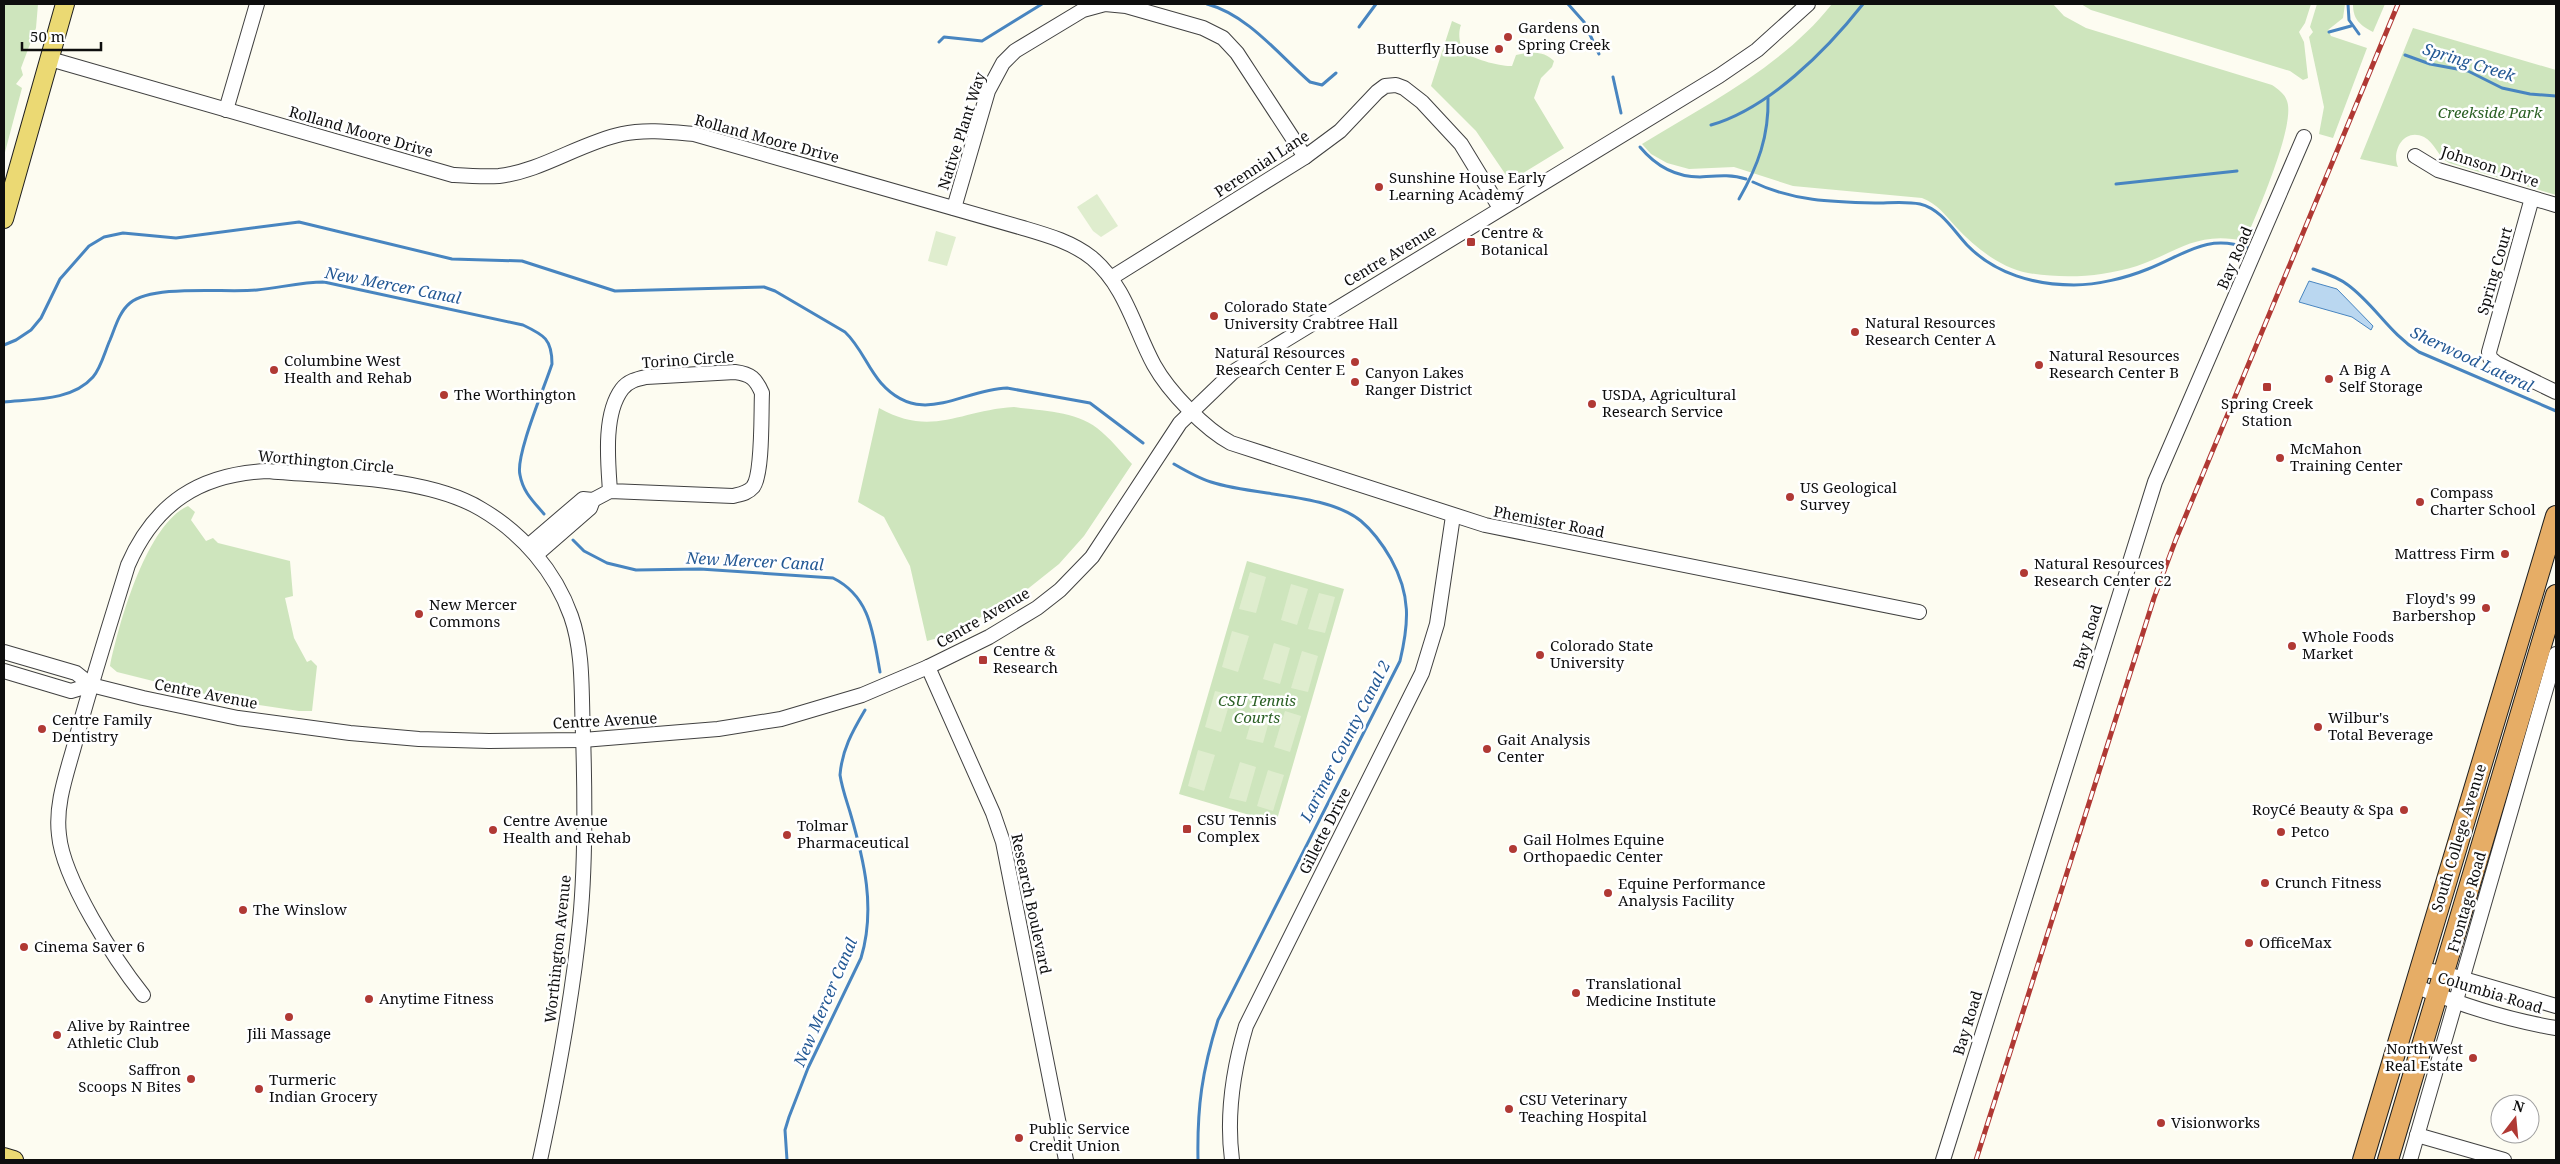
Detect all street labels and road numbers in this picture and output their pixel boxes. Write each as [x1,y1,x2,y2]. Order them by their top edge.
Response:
street label: Native Plant Way [933,69,990,192]
street label: Rolland Moore Drive [287,101,436,161]
street label: Rolland Moore Drive [693,109,842,167]
street label: Perennial Lane [1210,125,1313,201]
street label: Johnson Drive [2438,141,2542,191]
street label: Centre Avenue [1339,220,1440,291]
street label: Bay Road [2212,223,2256,292]
street label: Spring Court [2472,224,2516,317]
street label: Torino Circle [641,346,735,372]
street label: Worthington Circle [257,445,395,477]
street label: Phemister Road [1492,500,1606,542]
street label: Centre Avenue [932,582,1033,652]
street label: Bay Road [2068,602,2106,671]
street label: Centre Avenue [153,673,260,713]
street label: Centre Avenue [552,707,658,733]
street label: South College Avenue [2426,761,2490,914]
street label: Gillette Drive [1294,784,1355,877]
street label: Research Boulevard [1007,832,1057,976]
street label: Frontage Road [2442,849,2490,955]
street label: Worthington Avenue [539,874,575,1024]
street label: Columbia Road [2435,967,2545,1018]
street label: Bay Road [1948,988,1986,1057]

